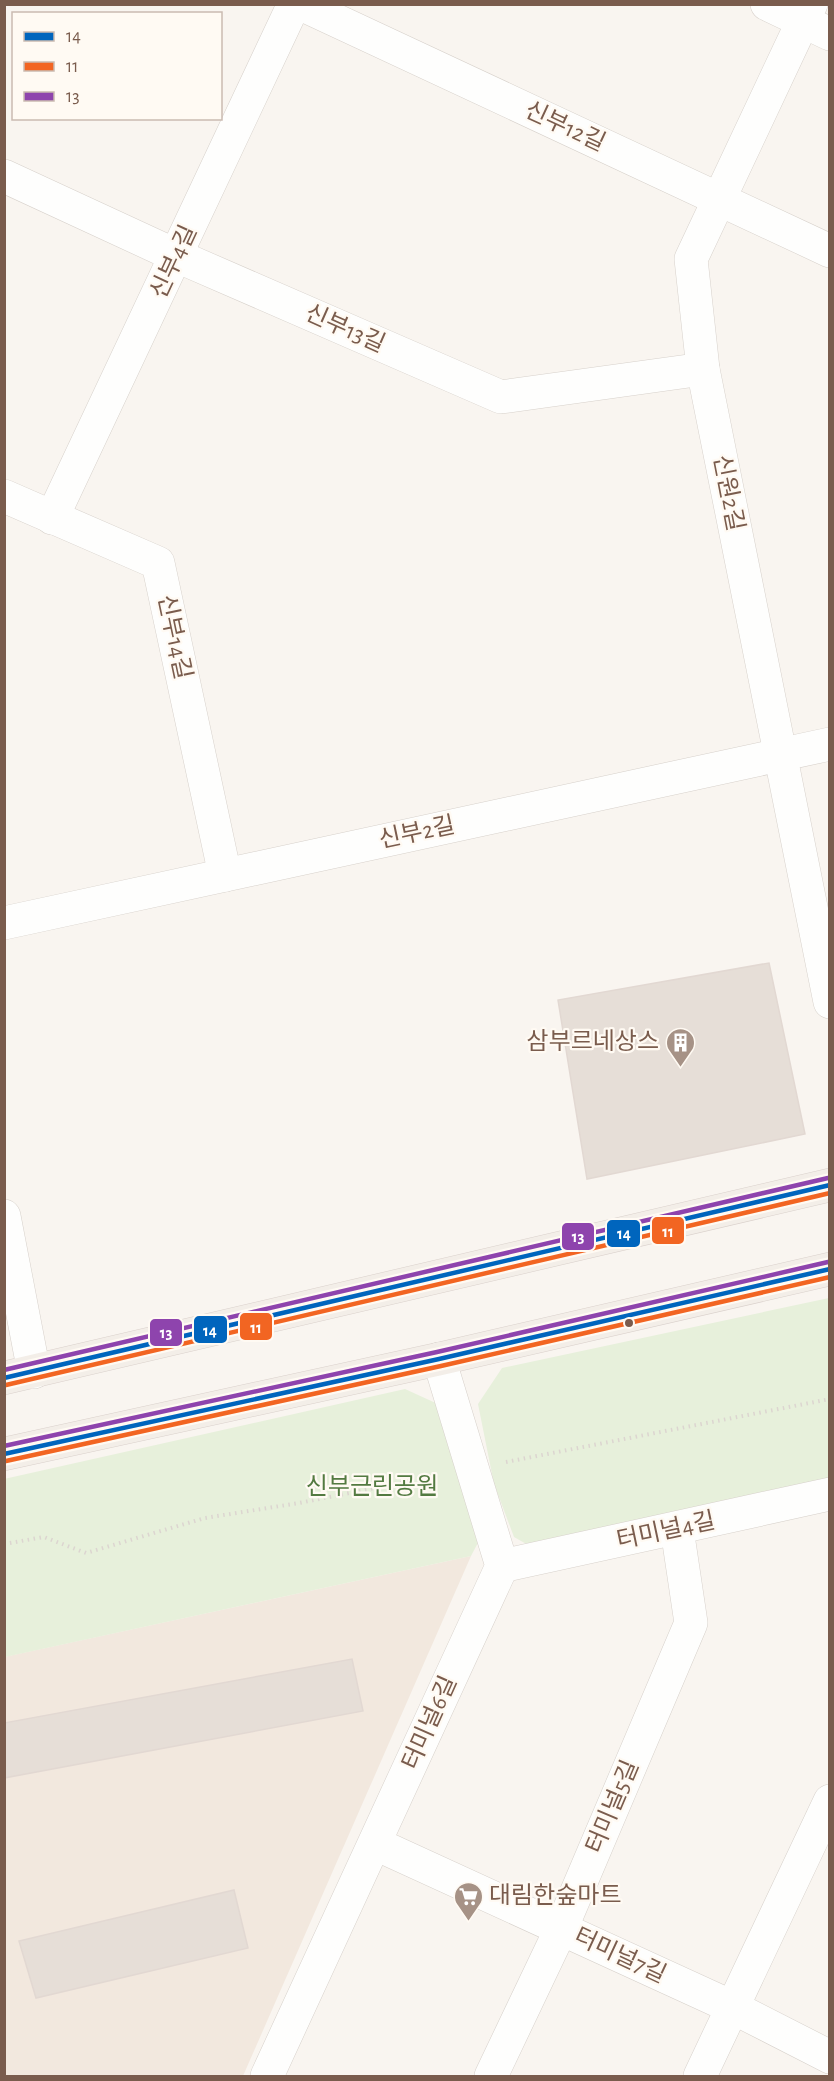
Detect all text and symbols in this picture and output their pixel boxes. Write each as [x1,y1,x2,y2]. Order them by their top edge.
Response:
legend [12,12,222,120]
text: 14 [66,28,81,46]
text: 11 [66,58,78,76]
text: 13 [66,88,80,106]
street label: 신부12길 [521,97,609,156]
street label: 신부4길 [146,221,201,302]
street label: 신부13길 [302,300,389,357]
street label: 신원2길 [709,453,748,533]
street label: 신부14길 [153,592,196,682]
street label: 신부2길 [377,812,457,853]
building icon: 삼부르네상스 [664,1026,696,1068]
place label: 삼부르네상스 [527,1029,659,1054]
line badge: 11 [651,1216,685,1245]
line badge: 14 [606,1219,641,1248]
line badge: 13 [561,1222,595,1251]
text: 11 [662,1224,674,1240]
text: 14 [617,1226,631,1242]
text: 13 [572,1229,584,1245]
line badge: 11 [239,1312,273,1341]
line badge: 14 [193,1315,228,1344]
unlabelled marker [623,1317,635,1329]
line badge: 13 [149,1318,183,1347]
text: 11 [250,1320,262,1336]
text: 14 [203,1323,217,1339]
text: 13 [160,1325,172,1341]
park label: 신부근린공원 [306,1474,438,1499]
street label: 터미널4길 [614,1508,717,1553]
street label: 터미널6길 [398,1672,461,1773]
street label: 터미널5길 [582,1757,643,1857]
supermarket icon: 대림한숲마트 [452,1880,484,1922]
place label: 대림한숲마트 [489,1883,621,1908]
street label: 터미널7길 [570,1923,670,1988]

